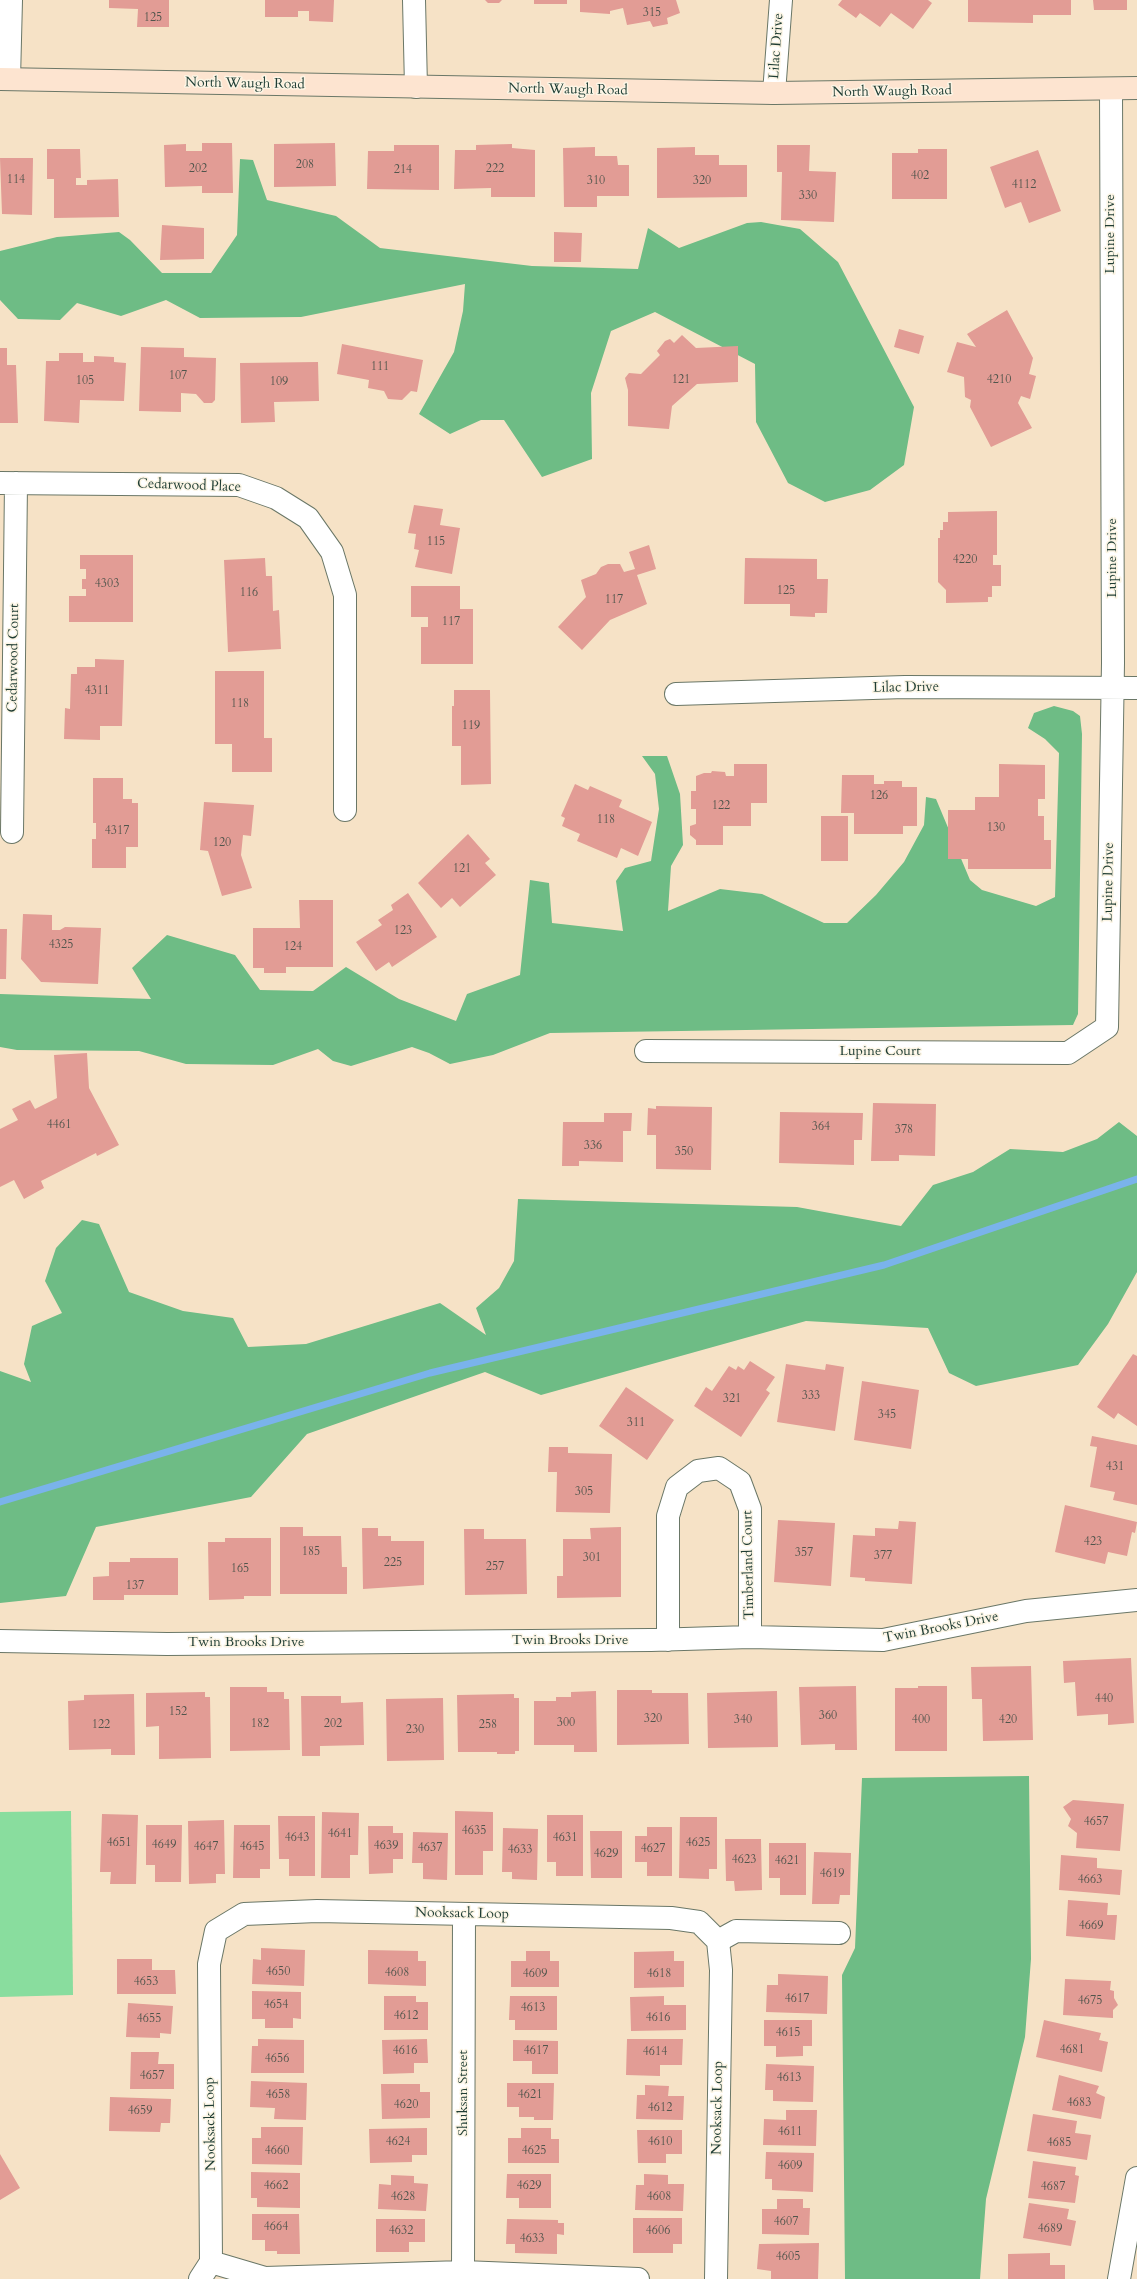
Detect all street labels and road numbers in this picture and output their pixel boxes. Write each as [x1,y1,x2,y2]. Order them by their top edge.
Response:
street label: Lilac Drive [766,12,788,80]
street label: North Waugh Road [185,75,305,93]
street label: North Waugh Road [508,81,628,99]
street label: North Waugh Road [832,83,952,101]
street label: Lupine Drive [1103,194,1119,274]
street label: Cedarwood Place [137,476,241,496]
street label: Lupine Drive [1105,518,1121,598]
street label: Cedarwood Court [5,603,23,713]
street label: Lilac Drive [873,679,939,697]
street label: Lupine Drive [1100,842,1118,922]
street label: Lupine Court [839,1044,921,1060]
street label: Timberland Court [740,1510,758,1620]
street label: Twin Brooks Drive [882,1609,1000,1647]
street label: Twin Brooks Drive [512,1633,628,1649]
street label: Twin Brooks Drive [188,1635,304,1651]
street label: Nooksack Loop [415,1905,509,1923]
street label: Shuksan Street [456,2050,472,2136]
street label: Nooksack Loop [709,2061,727,2155]
street label: Nooksack Loop [202,2077,220,2171]

